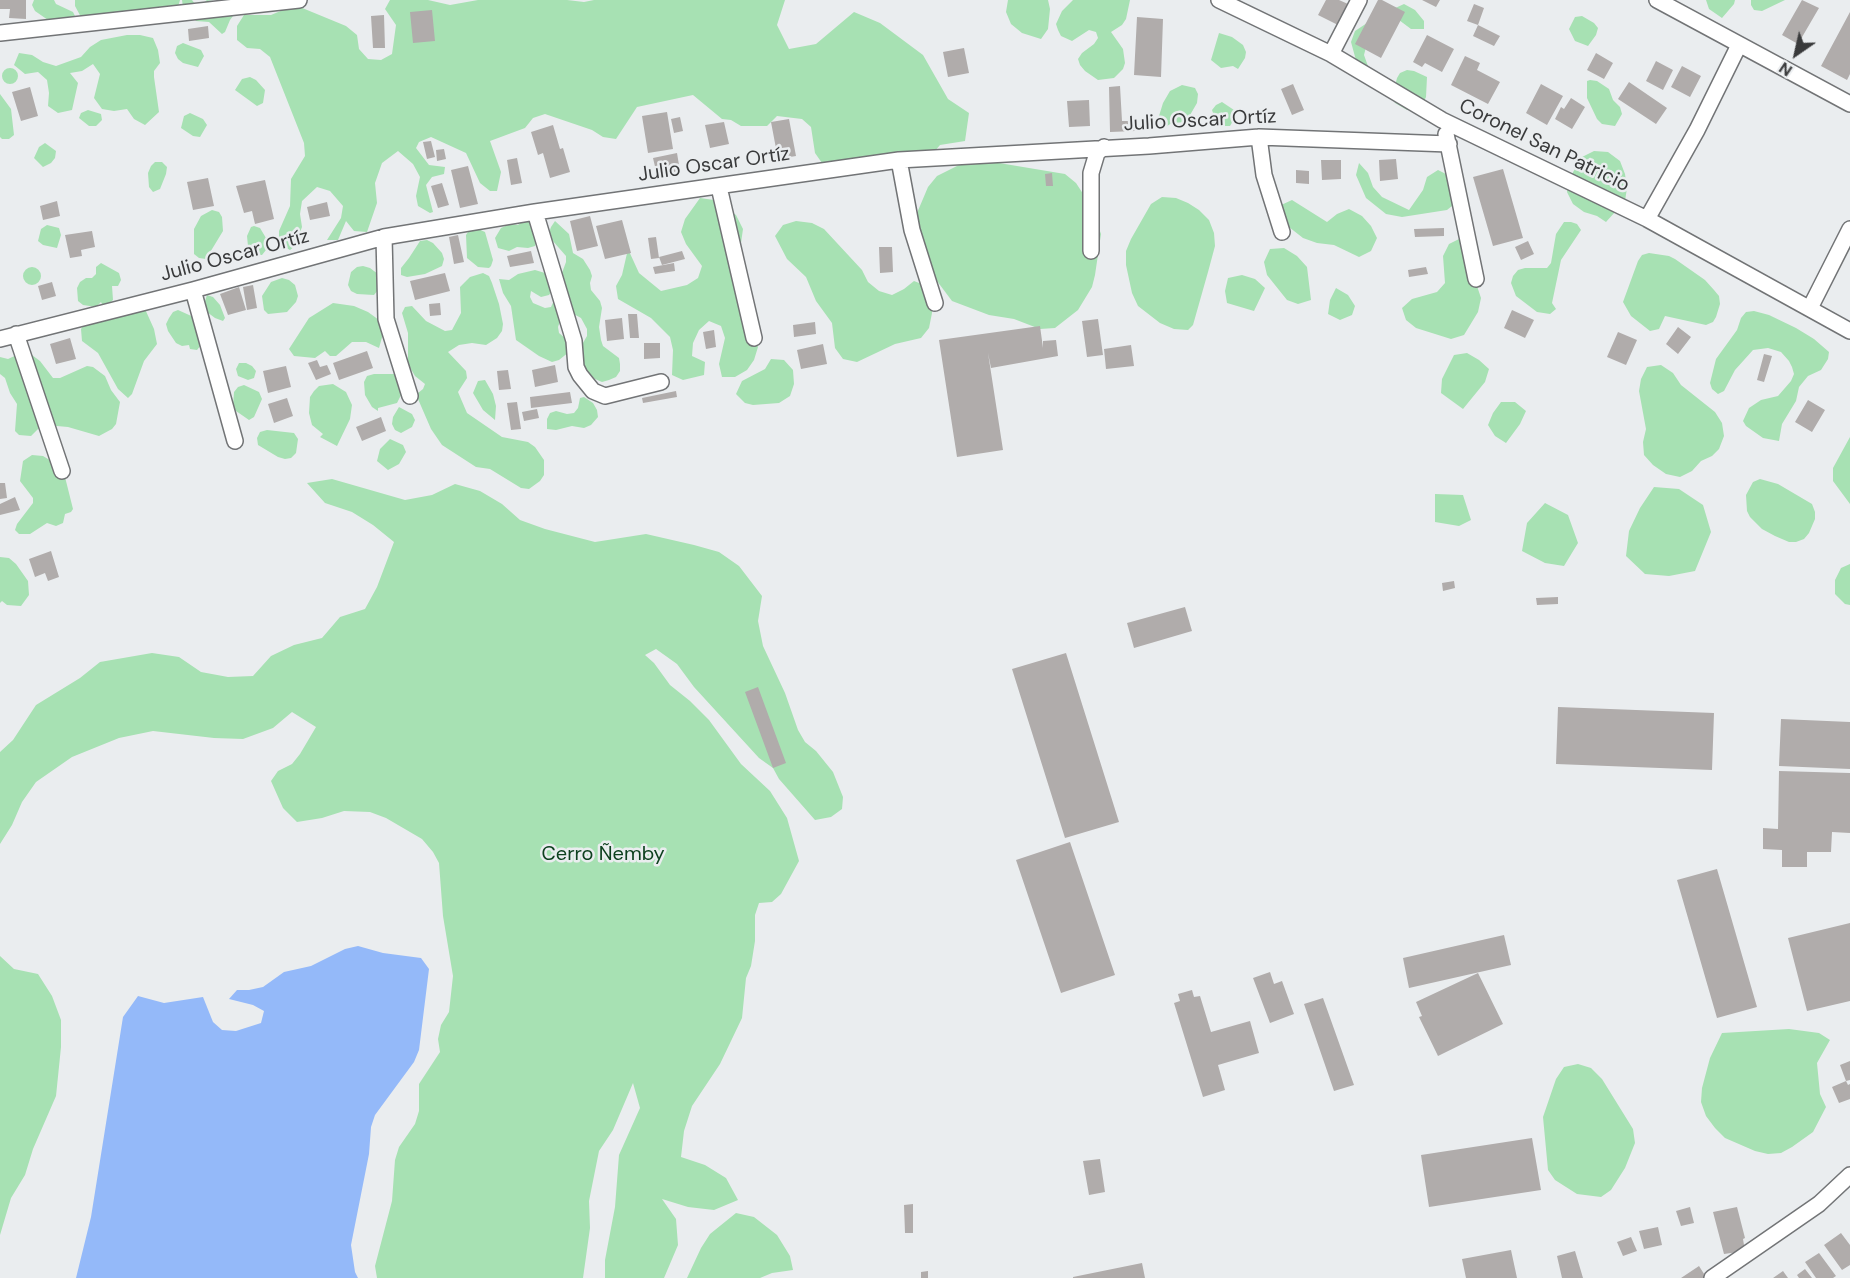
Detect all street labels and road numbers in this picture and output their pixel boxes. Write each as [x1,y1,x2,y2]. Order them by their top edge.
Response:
street label: Coronel San Patricio [1455,94,1633,198]
street label: Julio Oscar Ortíz [1123,105,1277,137]
street label: Julio Oscar Ortíz [637,142,791,188]
street label: Julio Oscar Ortíz [158,225,312,287]

